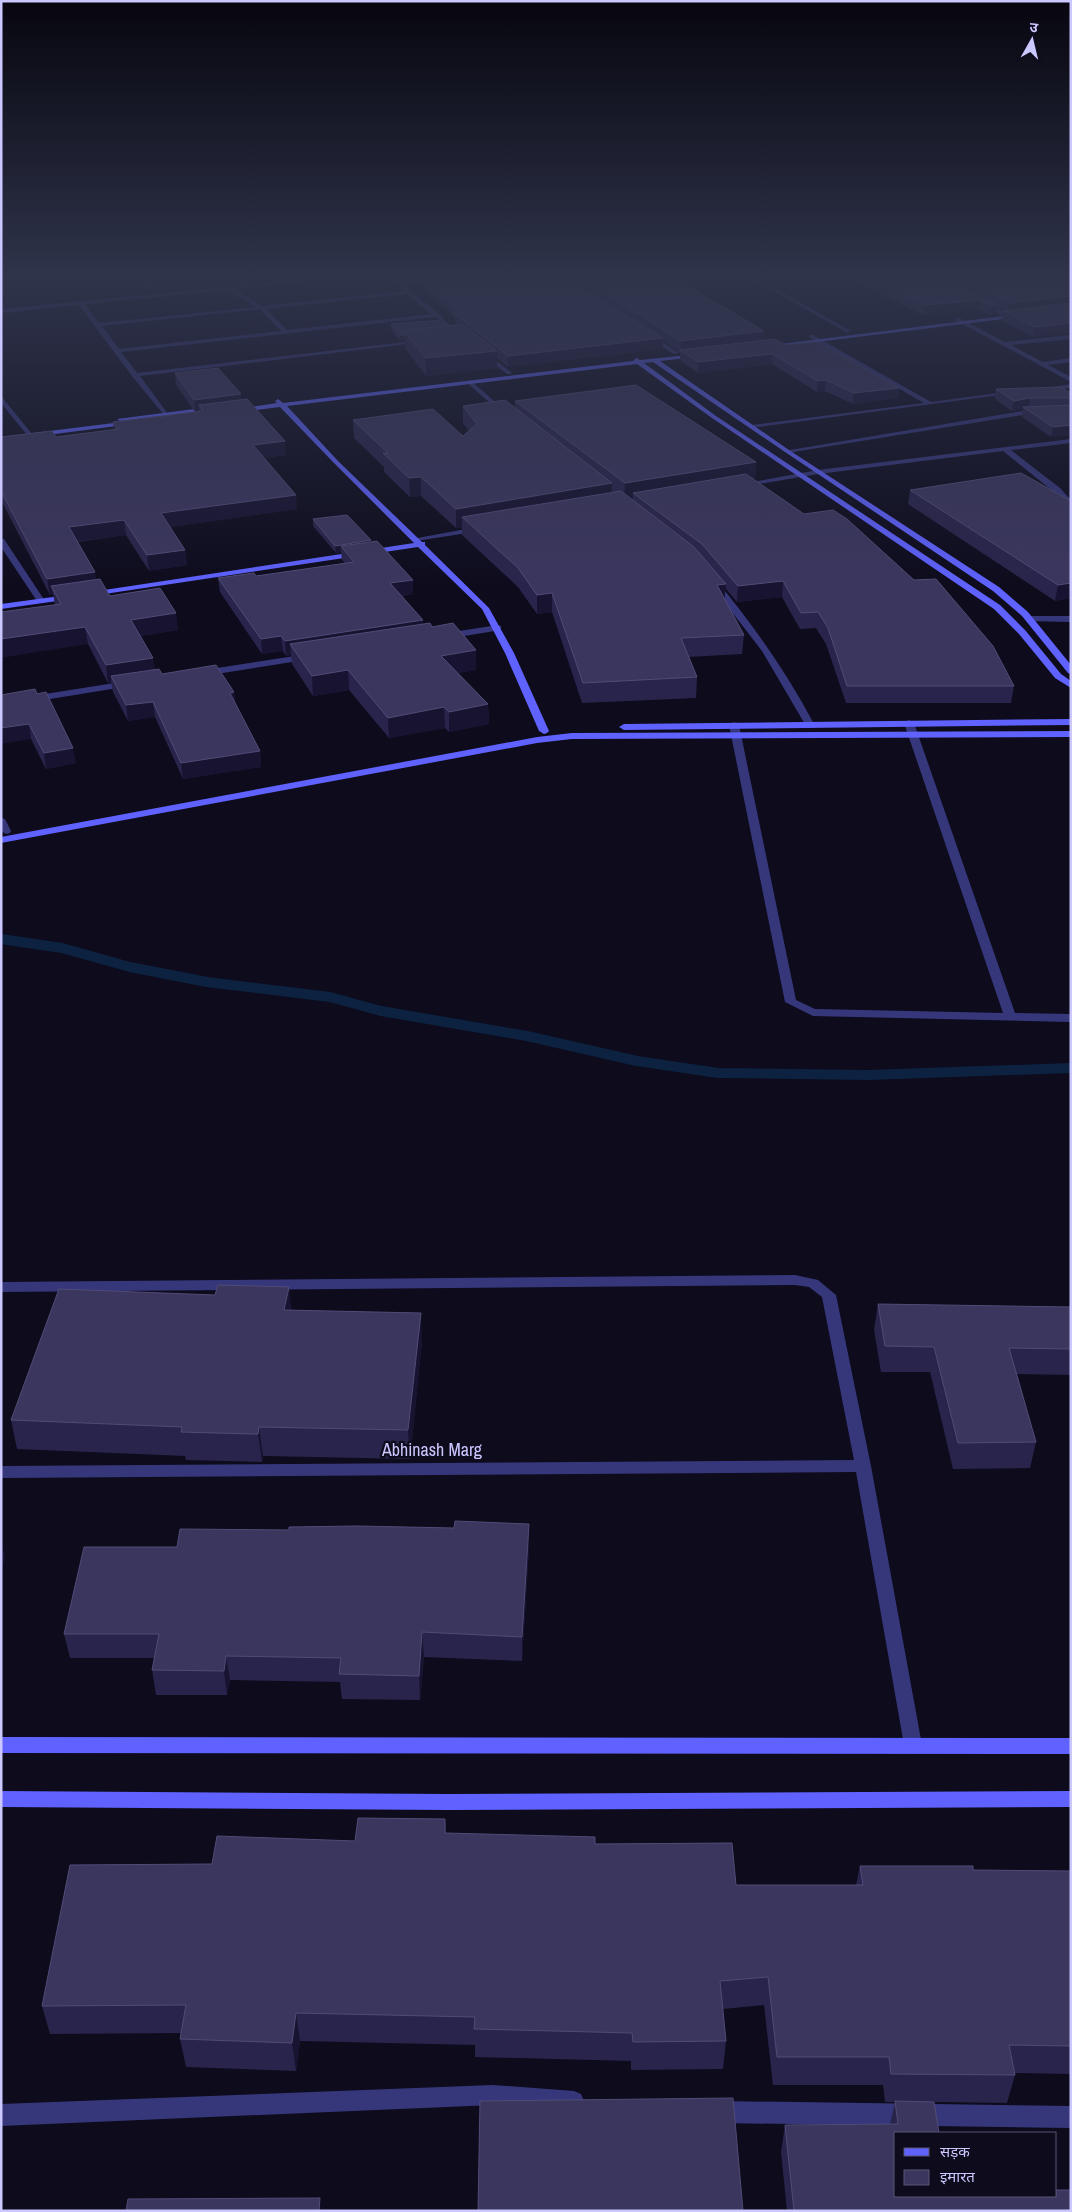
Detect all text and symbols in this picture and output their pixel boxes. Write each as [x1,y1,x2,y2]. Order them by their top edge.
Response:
north arrow [1007,15,1057,65]
text: उ [1028,18,1040,37]
street label: Abhinash Marg [381,1437,483,1462]
legend [894,2132,1057,2197]
text: सड़क [940,2141,970,2162]
text: इमारत [940,2166,975,2187]

